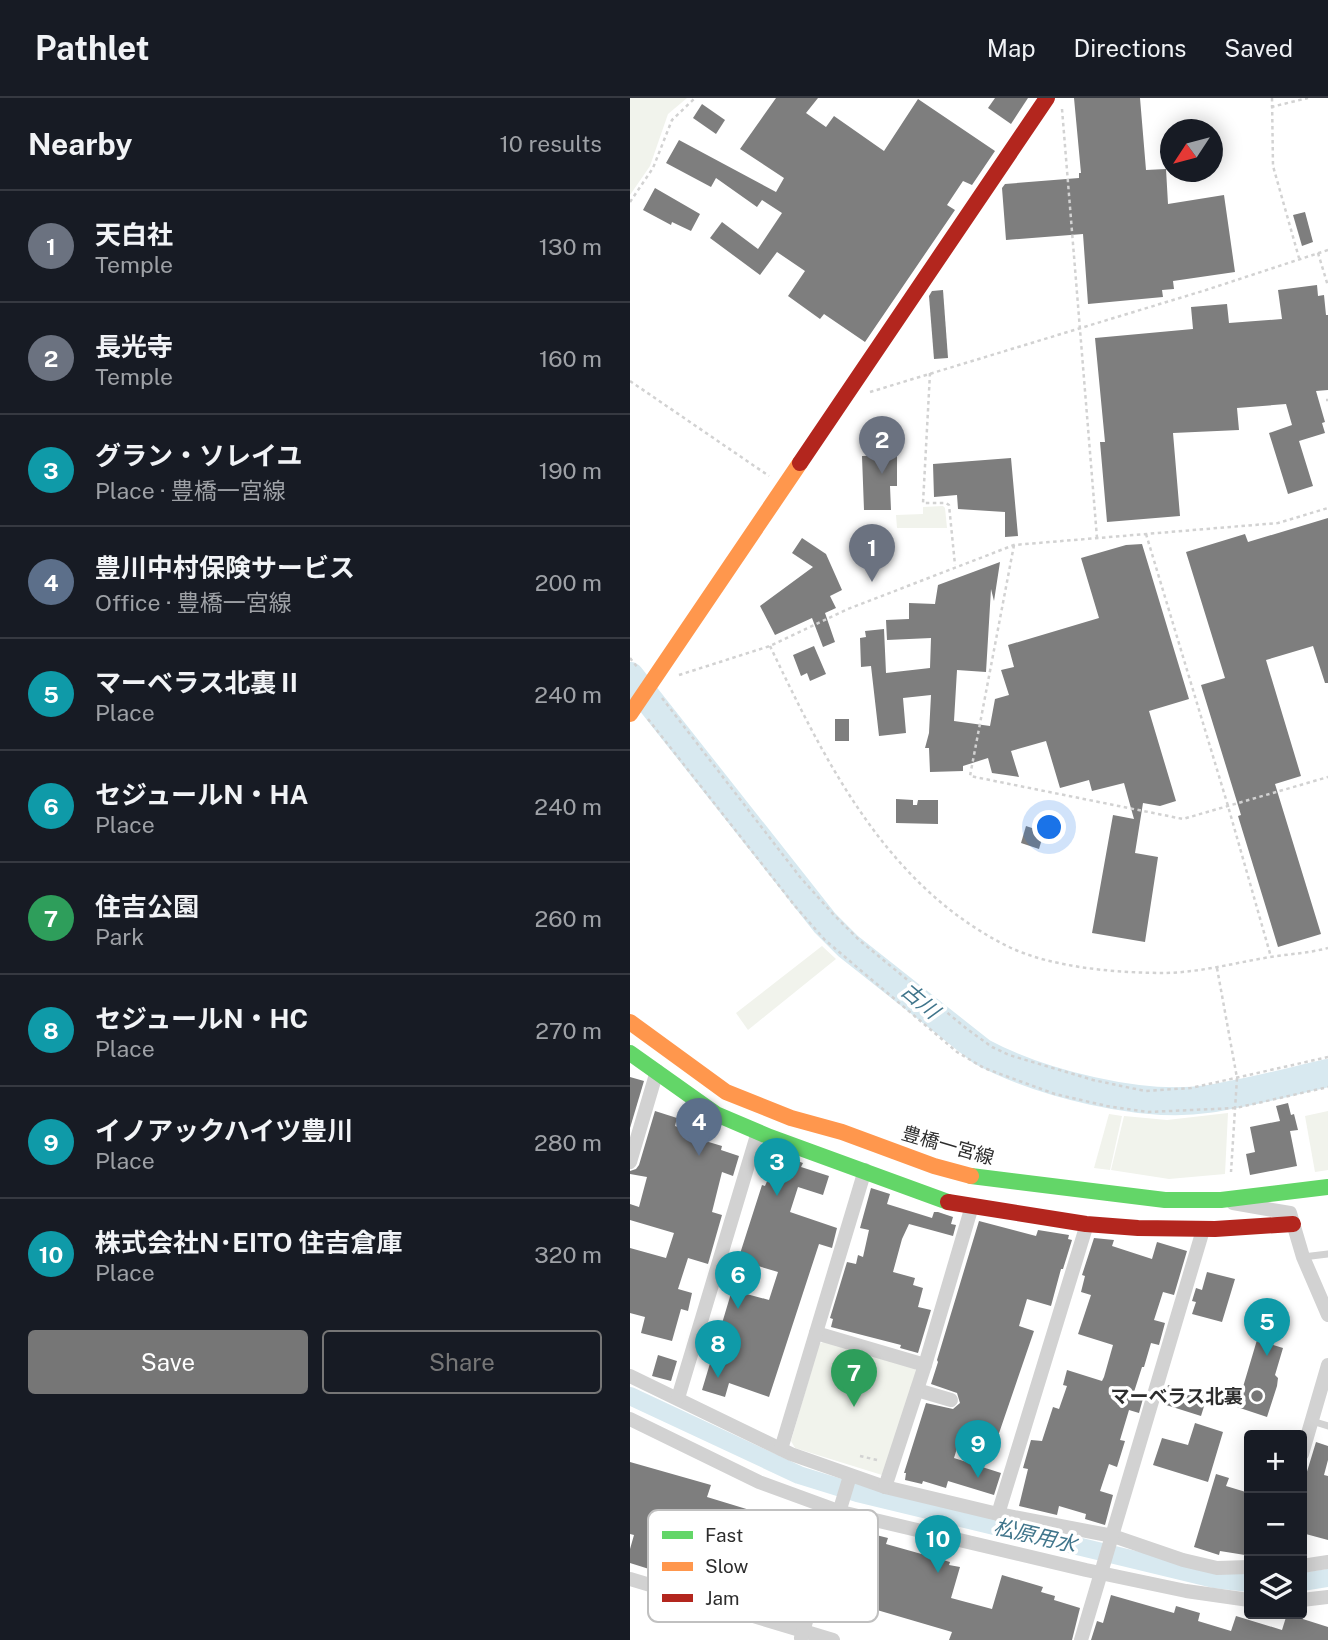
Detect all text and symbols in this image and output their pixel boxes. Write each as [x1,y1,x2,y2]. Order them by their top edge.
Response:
text: Pathlet [35,29,150,67]
text: Map [987,34,1036,62]
text: Directions [1074,34,1186,62]
text: Saved [1224,34,1293,62]
north arrow [1160,119,1223,182]
text: Nearby [28,126,132,162]
text: 10 results [499,130,602,157]
text: 天白社 [95,219,173,250]
text: 1 [46,233,56,260]
text: 130 m [539,233,602,260]
text: Temple [95,251,173,278]
text: 長光寺 [95,331,173,362]
text: 2 [44,345,58,372]
text: 160 m [539,345,602,372]
text: Temple [95,363,173,390]
pin: 2 [859,416,905,474]
text: グラン・ソレイユ [95,440,302,471]
text: 3 [43,457,59,484]
text: 190 m [539,457,602,484]
text: Place · 豊橋一宮線 [95,477,286,504]
pin: 1 [849,524,895,582]
text: 豊川中村保険サービス [95,552,355,583]
text: 4 [43,569,59,596]
text: 200 m [535,569,602,596]
text: Office · 豊橋一宮線 [95,589,292,616]
text: マーベラス北裏Ⅱ [95,667,302,698]
text: 5 [43,681,59,708]
text: 240 m [534,681,602,708]
text: Place [95,699,155,726]
text: セジュールN・HA [95,779,308,810]
text: 6 [43,793,59,820]
text: 240 m [534,793,602,820]
your location [1032,810,1066,844]
text: Place [95,811,155,838]
text: 住吉公園 [95,891,199,922]
text: 7 [44,905,58,932]
text: 260 m [535,905,602,932]
text: Park [95,923,144,950]
water label: 古川 [896,978,946,1025]
text: セジュールN・HC [95,1003,308,1034]
text: 8 [43,1017,59,1044]
text: 270 m [535,1017,602,1044]
text: Place [95,1035,155,1062]
pin: 4 [676,1098,722,1156]
text: イノアックハイツ豊川 [95,1115,353,1146]
street label: 豊橋一宮線 [899,1121,997,1169]
text: 9 [43,1129,59,1156]
text: 280 m [534,1129,602,1156]
pin: 3 [754,1138,800,1196]
text: Place [95,1147,155,1174]
text: 株式会社N･EITO 住吉倉庫 [95,1227,402,1258]
text: 10 [39,1241,63,1268]
text: 320 m [534,1241,602,1268]
pin: 6 [715,1251,761,1309]
text: Place [95,1259,155,1286]
pin: 5 [1244,1298,1290,1356]
pin: 8 [695,1320,741,1378]
button: Save [28,1330,308,1394]
button: Share [322,1330,602,1394]
pin: 7 [831,1349,877,1407]
place label: マーベラス北裏 [1110,1385,1243,1407]
marker: マーベラス北裏 [1249,1388,1265,1404]
pin: 9 [955,1420,1001,1478]
map controls [1244,1430,1307,1619]
button: + [1244,1430,1307,1493]
button: − [1244,1493,1307,1556]
legend [648,1510,878,1622]
water label: 松原用水 [991,1514,1081,1558]
pin: 10 [915,1515,961,1573]
text: Fast [705,1524,743,1546]
text: Slow [705,1555,749,1577]
button: layers [1244,1556,1307,1619]
text: Jam [705,1587,739,1609]

